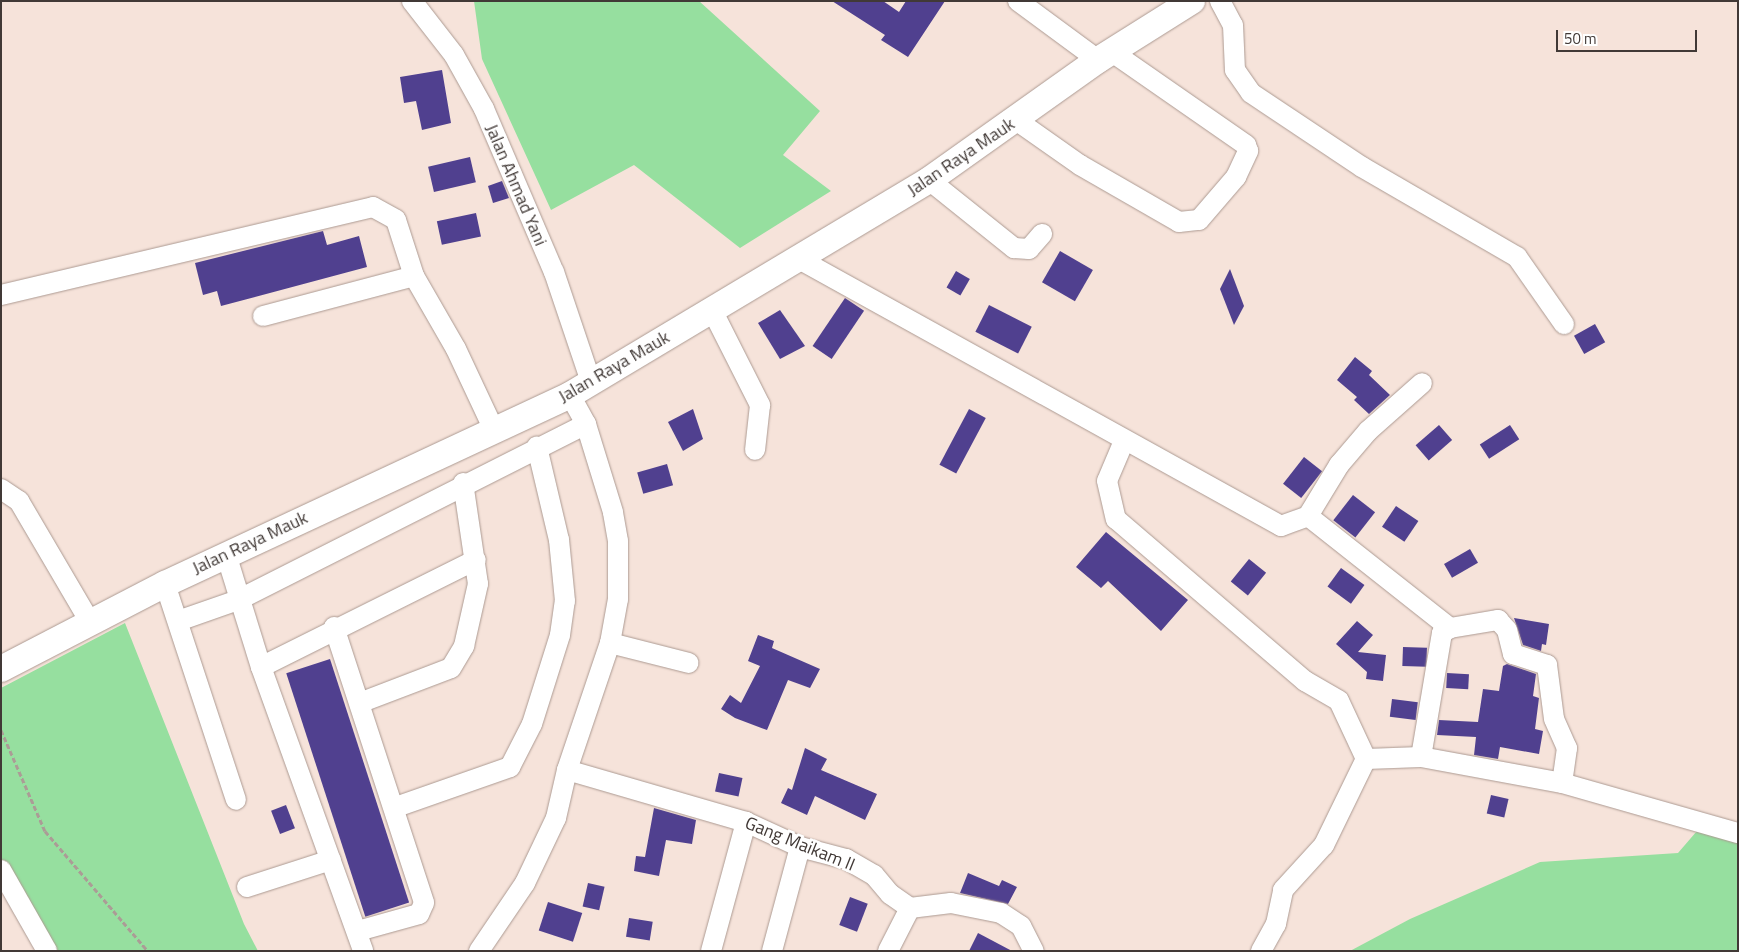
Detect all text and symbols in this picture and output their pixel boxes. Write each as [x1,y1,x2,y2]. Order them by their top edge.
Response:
scale bar [1559,20,1700,52]
text: 50 m [1564,27,1597,50]
street label: Jalan Raya Mauk [903,113,1019,201]
street label: Jalan Ahmad Yani [481,121,551,249]
street label: Jalan Raya Mauk [555,326,673,408]
street label: Jalan Raya Mauk [189,507,311,579]
street label: Gang Maikam II [742,812,858,876]

